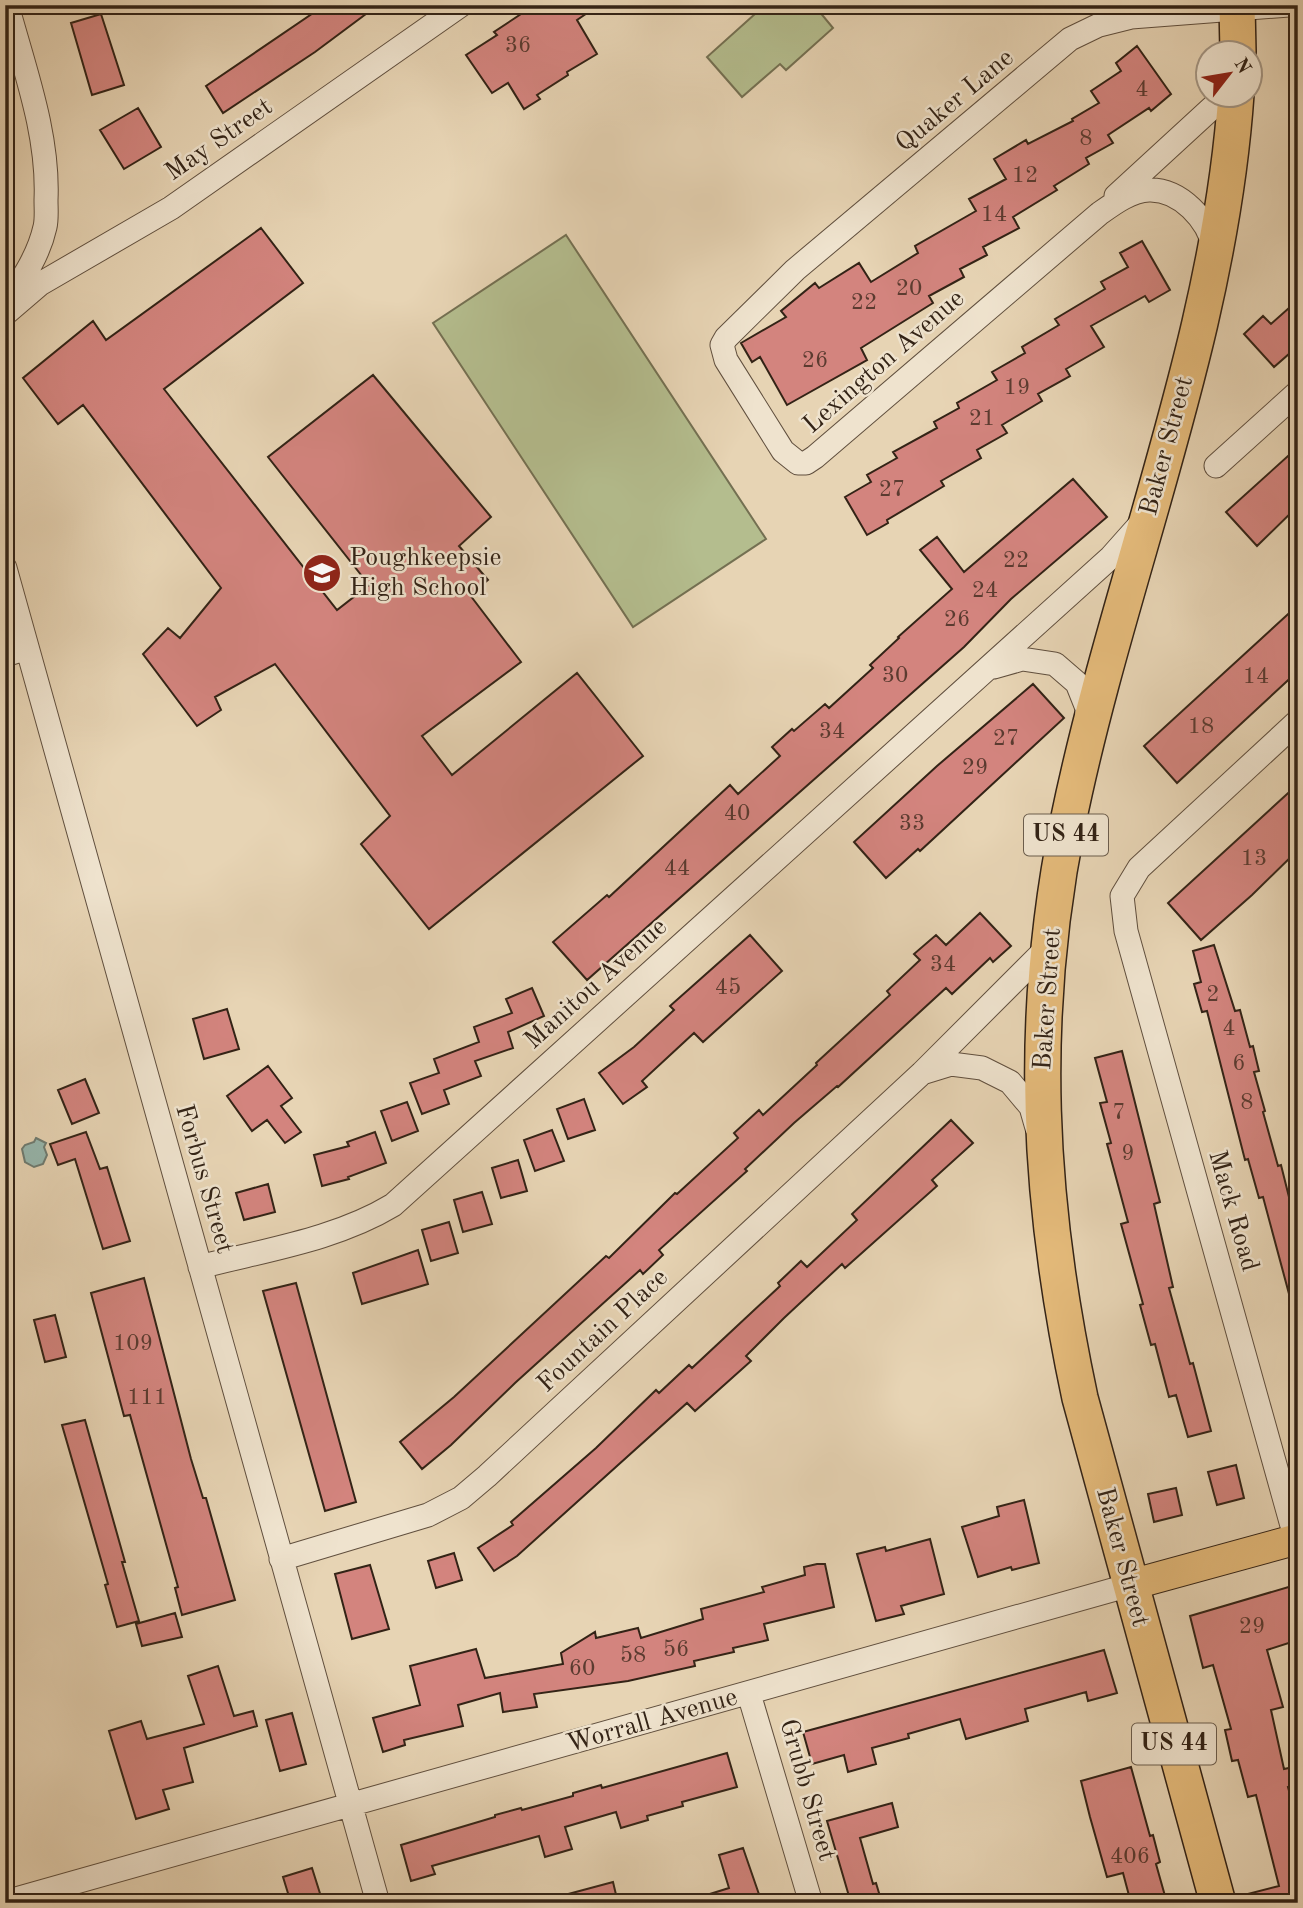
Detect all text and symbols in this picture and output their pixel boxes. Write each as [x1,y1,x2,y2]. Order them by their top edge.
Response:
house number: 36 [505,34,531,57]
north arrow [1194,38,1264,108]
street label: Quaker Lane [891,45,1019,157]
text: N [1230,55,1254,78]
house number: 4 [1135,78,1149,101]
street label: May Street [161,94,277,186]
house number: 8 [1079,127,1093,150]
house number: 12 [1012,164,1038,187]
house number: 14 [981,203,1007,226]
house number: 20 [896,277,922,300]
street label: Lexington Avenue [799,285,969,439]
house number: 22 [851,291,877,314]
house number: 26 [802,349,828,372]
street label: Baker Street [1136,374,1198,518]
house number: 19 [1004,376,1030,399]
house number: 21 [969,407,995,430]
house number: 27 [879,478,905,501]
place label: Poughkeepsie High School [349,545,501,601]
house number: 22 [1003,549,1029,572]
school or university icon: Poughkeepsie High School [301,552,343,594]
house number: 24 [972,579,998,602]
house number: 26 [944,608,970,631]
house number: 30 [882,664,908,687]
house number: 14 [1243,665,1269,688]
house number: 18 [1188,715,1214,738]
house number: 34 [819,720,845,743]
house number: 27 [993,727,1019,750]
house number: 29 [962,756,988,779]
house number: 40 [724,802,750,825]
house number: 33 [899,812,925,835]
road number: US 44 [1024,814,1108,856]
house number: 13 [1241,847,1267,870]
house number: 44 [664,857,690,880]
street label: Manitou Avenue [520,914,672,1054]
street label: Baker Street [1030,927,1066,1071]
house number: 34 [930,953,956,976]
house number: 45 [715,976,741,999]
house number: 2 [1206,983,1220,1006]
house number: 4 [1222,1017,1236,1040]
house number: 6 [1232,1052,1246,1075]
house number: 8 [1240,1091,1254,1114]
street label: Forbus Street [170,1101,238,1257]
house number: 7 [1112,1101,1126,1124]
house number: 9 [1121,1142,1135,1165]
street label: Mack Road [1203,1147,1263,1275]
street label: Fountain Place [533,1264,673,1398]
house number: 109 [113,1332,153,1355]
house number: 111 [127,1386,167,1409]
street label: Baker Street [1091,1485,1153,1629]
house number: 29 [1239,1615,1265,1638]
house number: 56 [663,1638,689,1661]
house number: 58 [620,1644,646,1667]
house number: 60 [569,1657,595,1680]
street label: Worrall Avenue [564,1684,740,1758]
street label: Grubb Street [774,1716,840,1864]
road number: US 44 [1132,1724,1216,1764]
house number: 406 [1110,1845,1150,1868]

